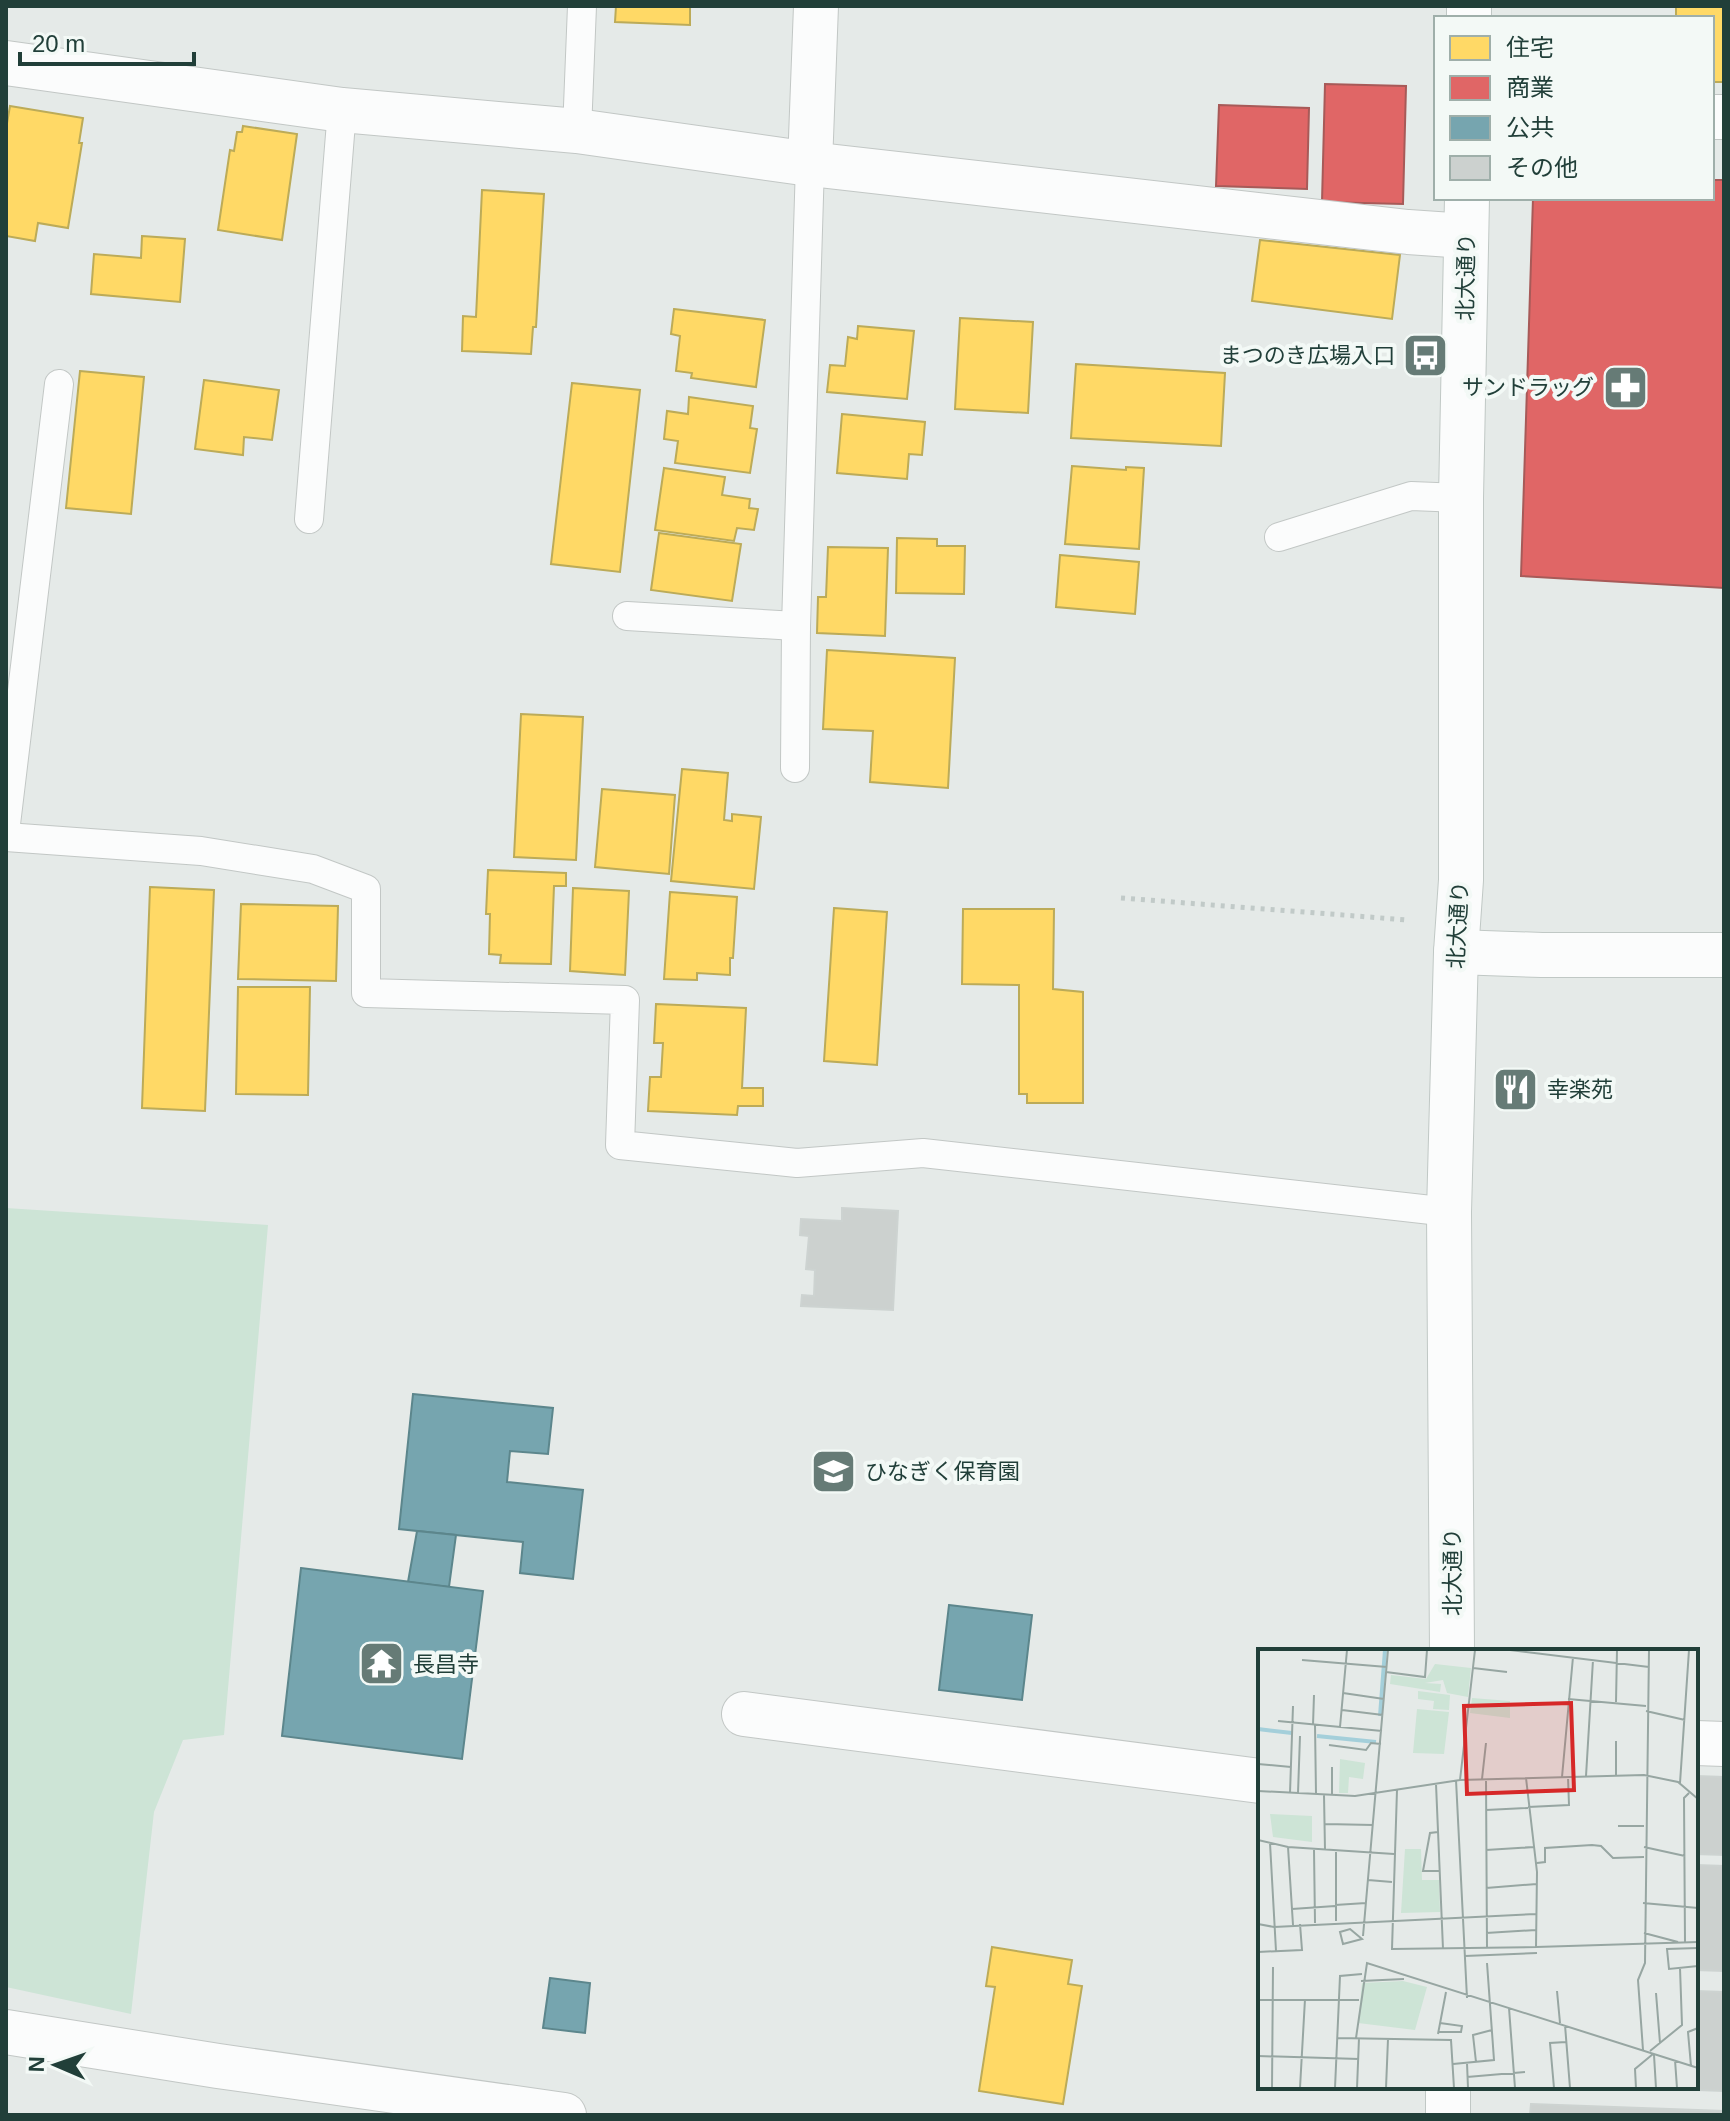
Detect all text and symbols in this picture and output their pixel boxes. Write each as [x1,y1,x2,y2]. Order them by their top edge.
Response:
scale bar [20,16,194,66]
legend [1434,16,1714,200]
text: 20 m [32,30,85,57]
text: 住宅 [1506,34,1554,61]
text: 商業 [1506,74,1554,101]
text: 公共 [1506,114,1554,141]
text: その他 [1506,154,1578,181]
street label: 北大通り [1453,233,1479,321]
bus stop icon: まつのき広場入口 [1402,331,1450,379]
place label: まつのき広場入口 [1220,343,1395,368]
pharmacy icon: サンドラッグ [1601,363,1649,411]
place label: サンドラッグ [1462,375,1594,400]
street label: 北大通り [1443,880,1473,970]
restaurant icon: 幸楽苑 [1492,1065,1540,1113]
place label: 幸楽苑 [1547,1077,1613,1102]
school or university icon: ひなぎく保育園 [810,1447,858,1495]
place label: ひなぎく保育園 [865,1459,1019,1484]
street label: 北大通り [1440,1528,1465,1616]
temple icon: 長昌寺 [358,1640,406,1688]
inset map [1258,1649,1698,2089]
place label: 長昌寺 [413,1652,479,1677]
north arrow [16,2025,96,2105]
text: N [24,2056,49,2073]

